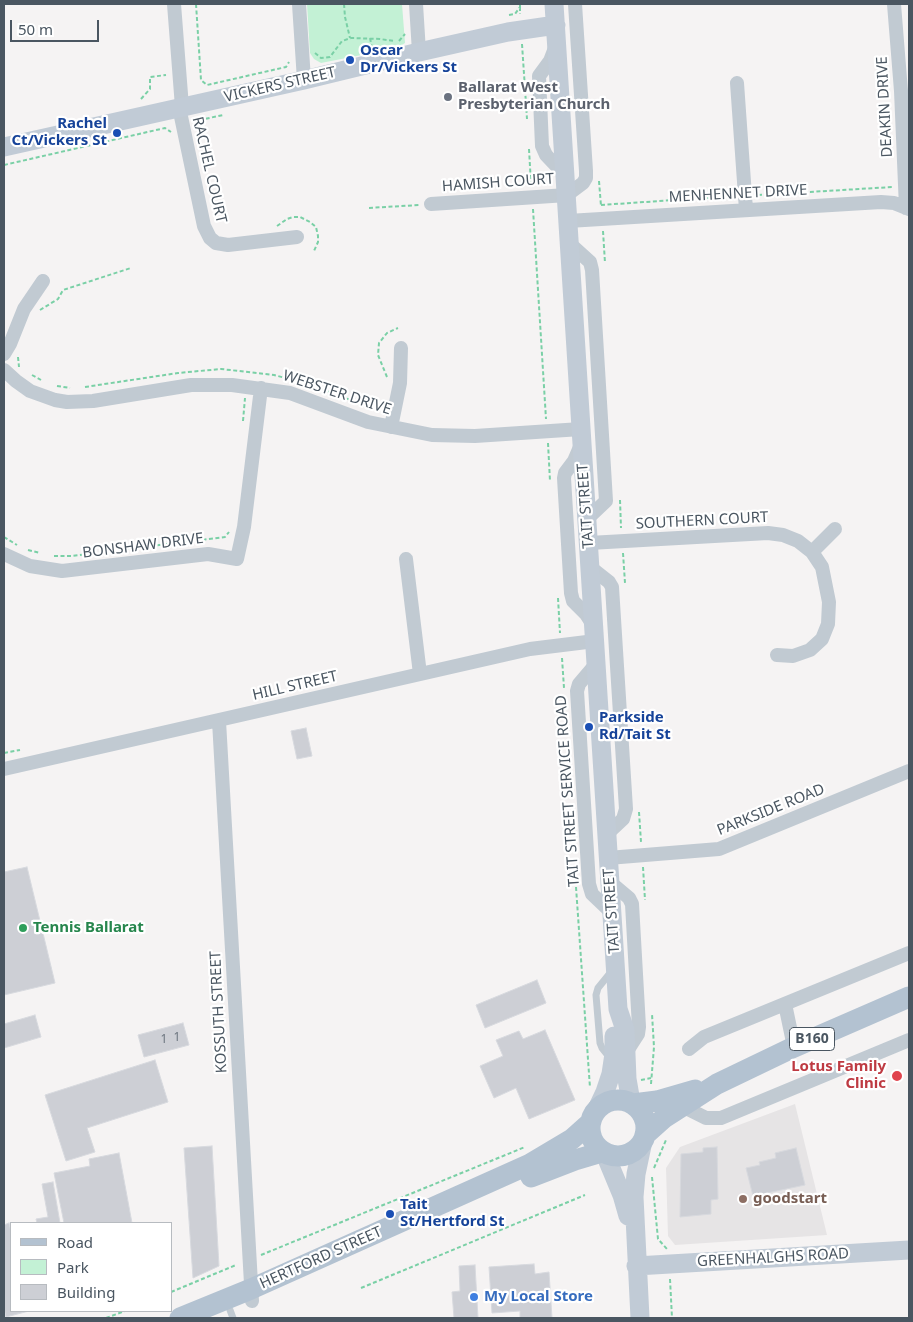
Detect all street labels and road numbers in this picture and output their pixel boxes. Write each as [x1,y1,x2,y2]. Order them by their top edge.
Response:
street label: DEAKIN DRIVE [873,56,897,158]
street label: VICKERS STREET [223,63,337,107]
street label: RACHEL COURT [188,115,230,225]
street label: HAMISH COURT [441,170,555,196]
street label: MENHENNET DRIVE [668,181,808,207]
street label: WEBSTER DRIVE [281,367,393,419]
street label: TAIT STREET [574,463,598,549]
street label: SOUTHERN COURT [635,509,769,533]
street label: BONSHAW DRIVE [81,530,205,562]
street label: HILL STREET [251,667,339,705]
street label: TAIT STREET SERVICE ROAD [552,695,584,887]
street label: PARKSIDE ROAD [715,780,827,840]
street label: TAIT STREET [600,868,624,954]
street label: KOSSUTH STREET [207,950,231,1074]
road number: B160 [790,1028,834,1050]
street label: HERTFORD STREET [257,1223,385,1293]
street label: GREENHALGHS ROAD [697,1245,849,1271]

